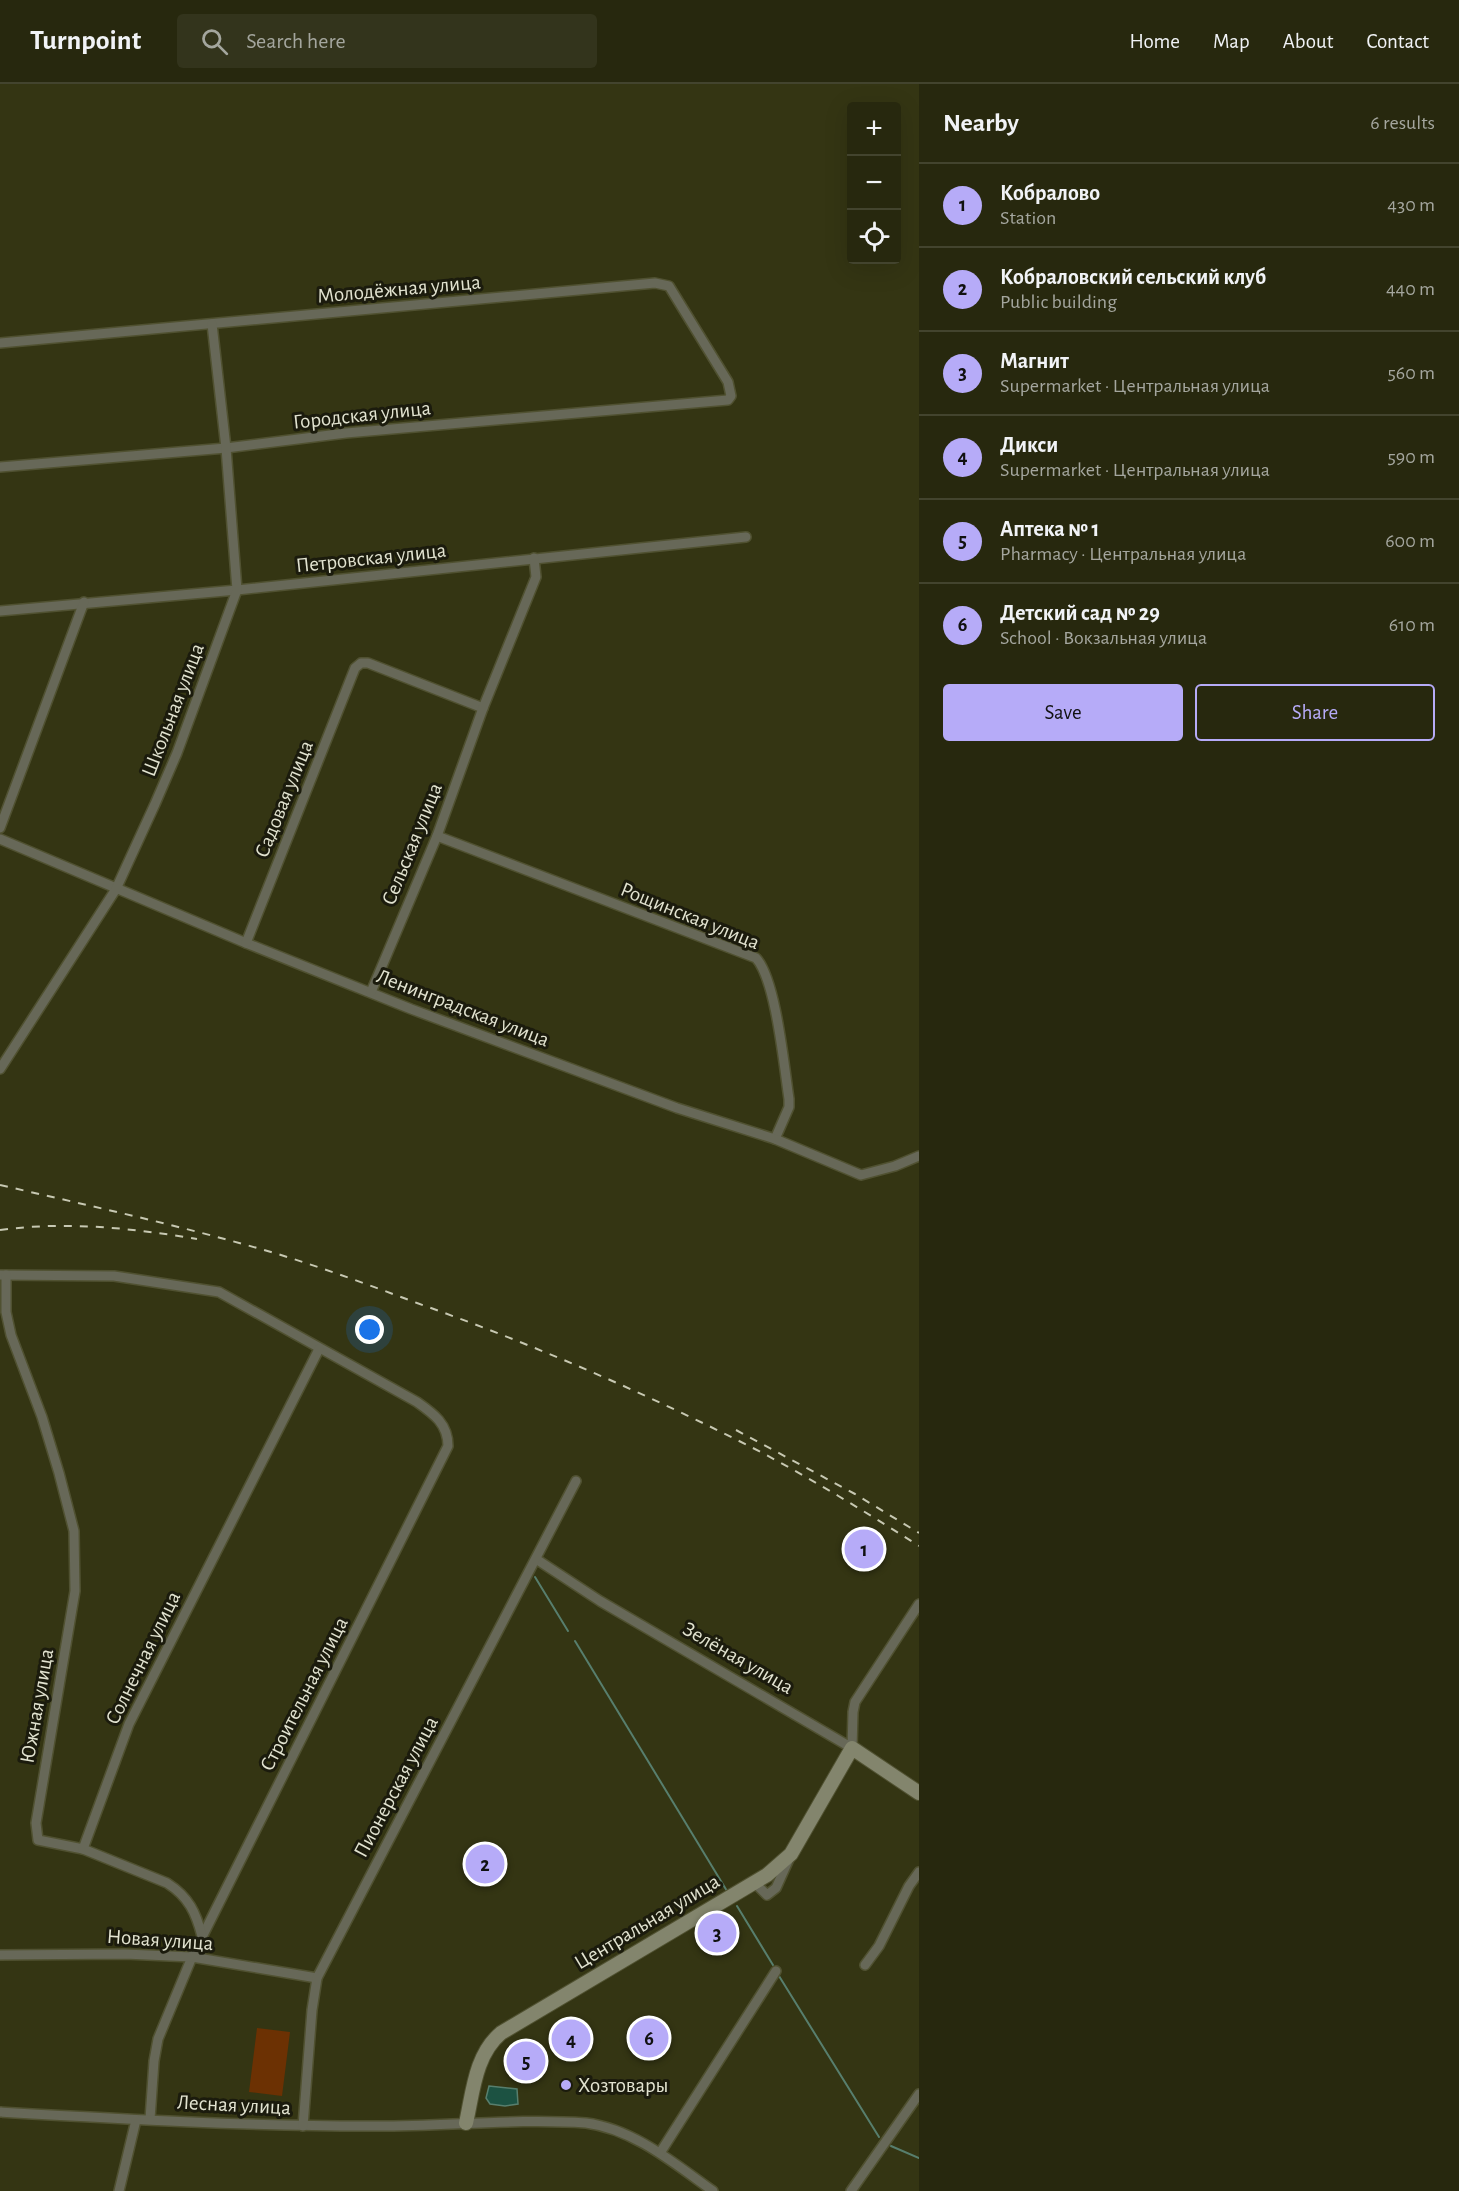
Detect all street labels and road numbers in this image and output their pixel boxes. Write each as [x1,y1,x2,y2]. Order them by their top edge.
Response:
street label: Молодёжная улица [316,271,482,307]
street label: Городская улица [292,397,432,433]
street label: Петровская улица [295,540,448,576]
street label: Школьная улица [138,640,208,779]
street label: Садовая улица [251,737,317,861]
street label: Сельская улица [378,780,446,908]
street label: Рощинская улица [618,879,763,954]
street label: Ленинградская улица [374,965,553,1051]
street label: Солнечная улица [102,1588,184,1728]
street label: Строительная улица [256,1613,352,1774]
street label: Зелёная улица [679,1618,797,1698]
street label: Южная улица [17,1647,57,1765]
street label: Пионерская улица [350,1713,442,1861]
street label: Центральная улица [571,1870,724,1974]
street label: Новая улица [106,1926,214,1954]
street label: Лесная улица [177,2092,292,2118]

